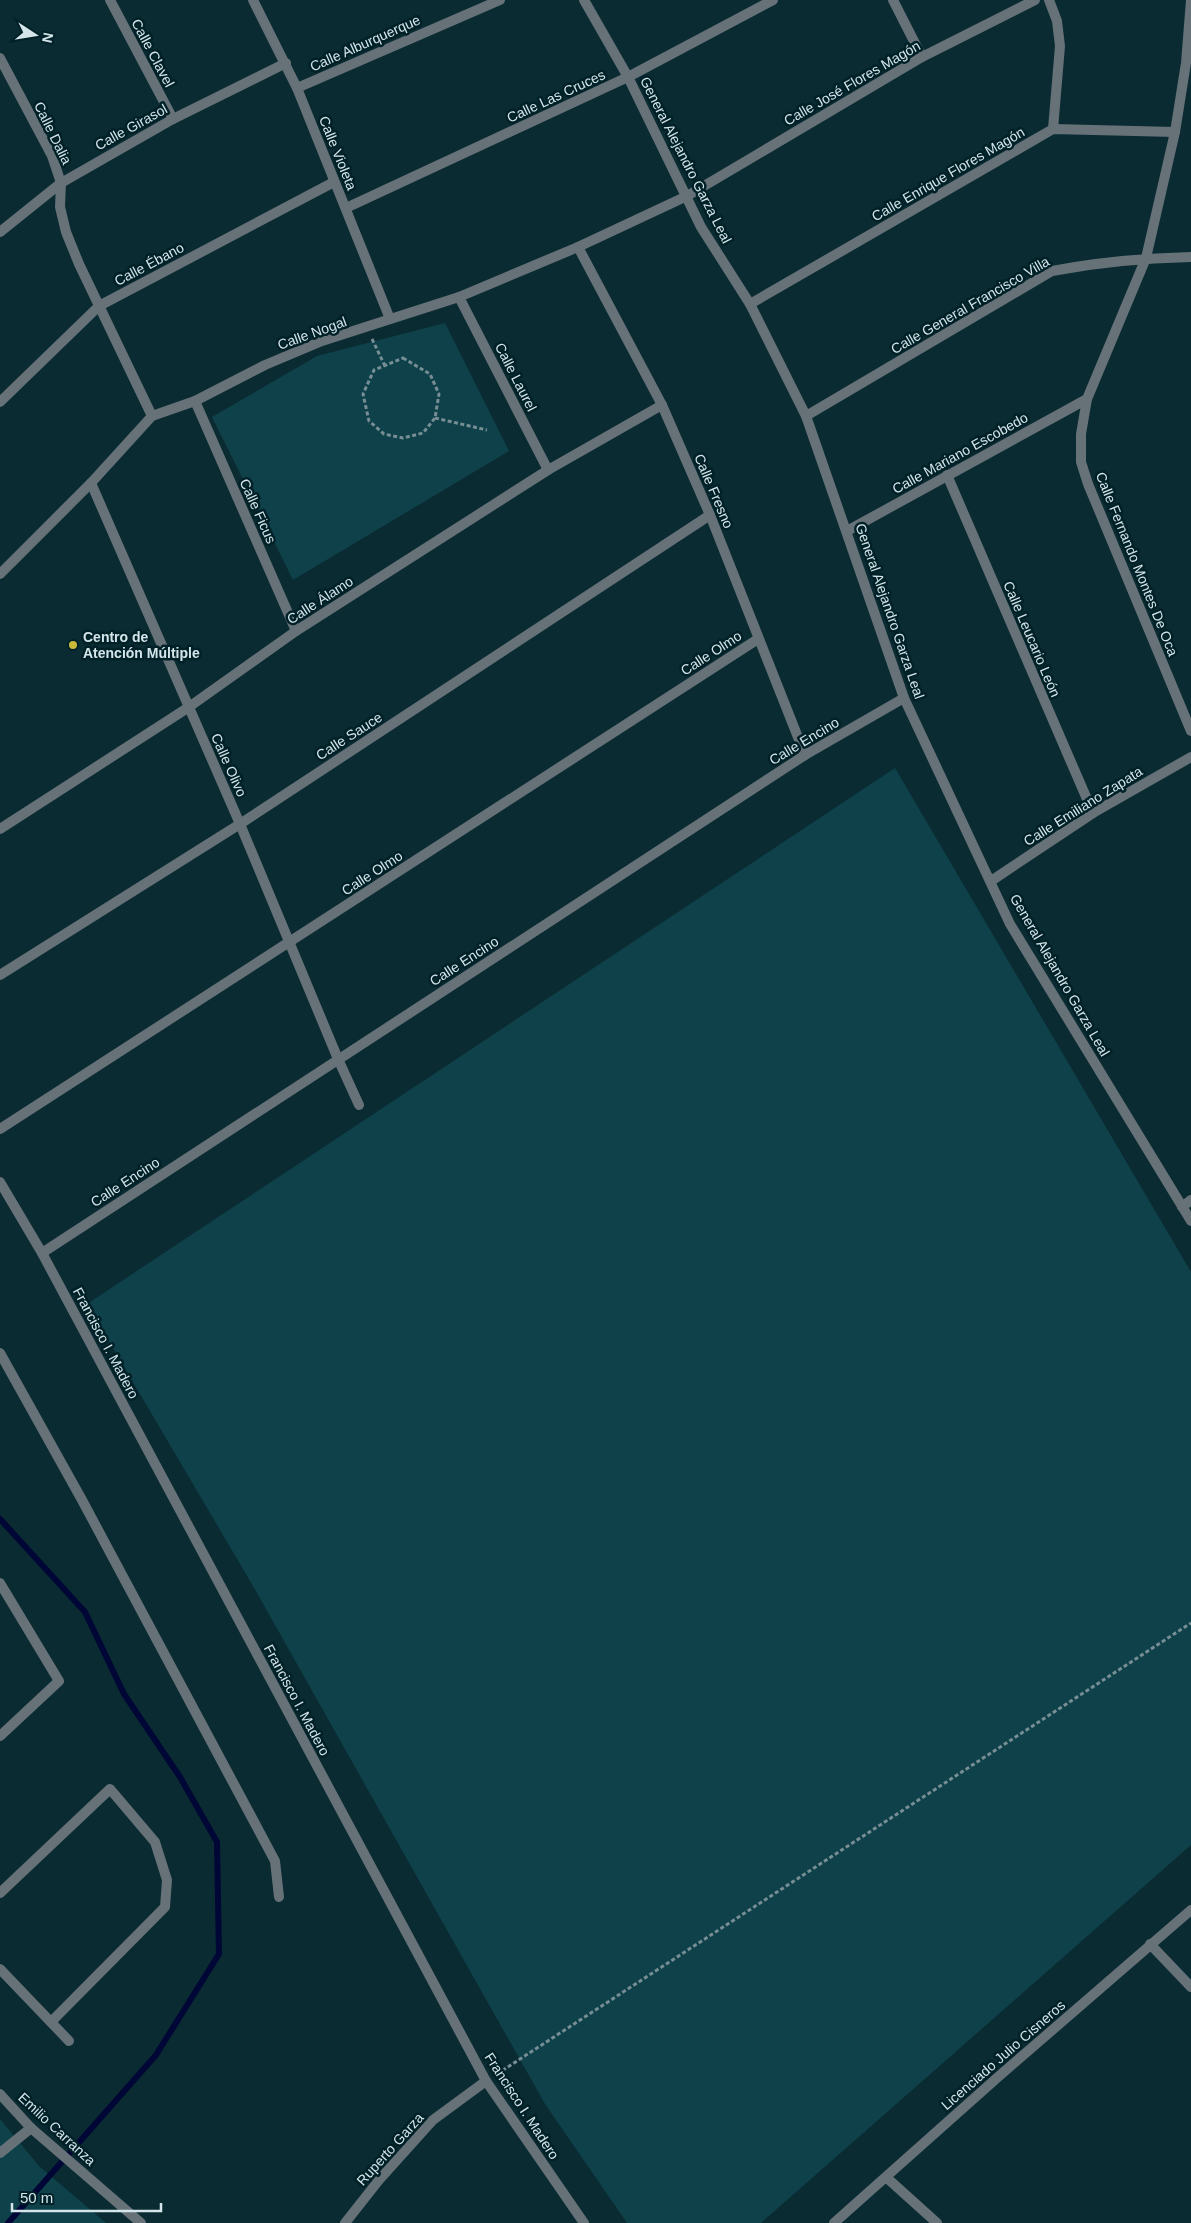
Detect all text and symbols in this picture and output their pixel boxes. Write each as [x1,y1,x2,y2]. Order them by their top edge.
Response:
north arrow [10,10,60,60]
street label: Calle Alburquerque [307,11,423,75]
street label: Calle Clavel [128,16,178,90]
text: N [39,31,57,44]
street label: Calle José Flores Magón [781,37,923,129]
street label: Calle Las Cruces [504,66,608,126]
street label: General Alejandro Garza Leal [637,74,735,246]
street label: Calle Dalia [31,99,75,167]
street label: Calle Girasol [92,101,170,153]
street label: Calle Violeta [316,114,360,193]
street label: Calle Enrique Flores Magón [869,124,1027,224]
street label: Calle Ébano [112,239,187,289]
street label: Calle General Francisco Villa [888,253,1052,357]
street label: Calle Nogal [275,313,349,353]
street label: Calle Laurel [492,340,540,414]
street label: Calle Mariano Escobedo [889,409,1031,497]
street label: Calle Fresno [691,451,737,531]
street label: Calle Fernando Montes De Oca [1093,470,1181,658]
street label: Calle Ficus [237,476,279,546]
street label: General Alejandro Garza Leal [852,521,928,701]
street label: Calle Álamo [284,573,356,627]
street label: Calle Leucario León [1000,579,1064,699]
street label: Calle Olmo [678,627,745,679]
place label: Centro de Atención Múltiple [83,629,200,661]
marker: Centro de Atención Múltiple [67,639,79,651]
street label: Calle Sauce [313,709,385,763]
street label: Calle Encino [766,714,842,768]
street label: Calle Olivo [208,731,250,799]
street label: Calle Emiliano Zapata [1021,763,1145,849]
street label: Calle Olmo [339,847,406,899]
street label: General Alejandro Garza Leal [1007,891,1113,1059]
street label: Calle Encino [427,933,501,989]
street label: Calle Encino [88,1154,162,1210]
street label: Francisco I. Madero [70,1285,142,1402]
street label: Francisco I. Madero [261,1642,333,1759]
street label: Licenciado Julio Cisneros [938,1997,1068,2113]
street label: Francisco I. Madero [482,2050,563,2162]
street label: Emilio Carranza [15,2089,99,2169]
street label: Ruperto Garza [353,2109,427,2188]
scale bar [12,2180,161,2212]
text: 50 m [20,2189,53,2206]

